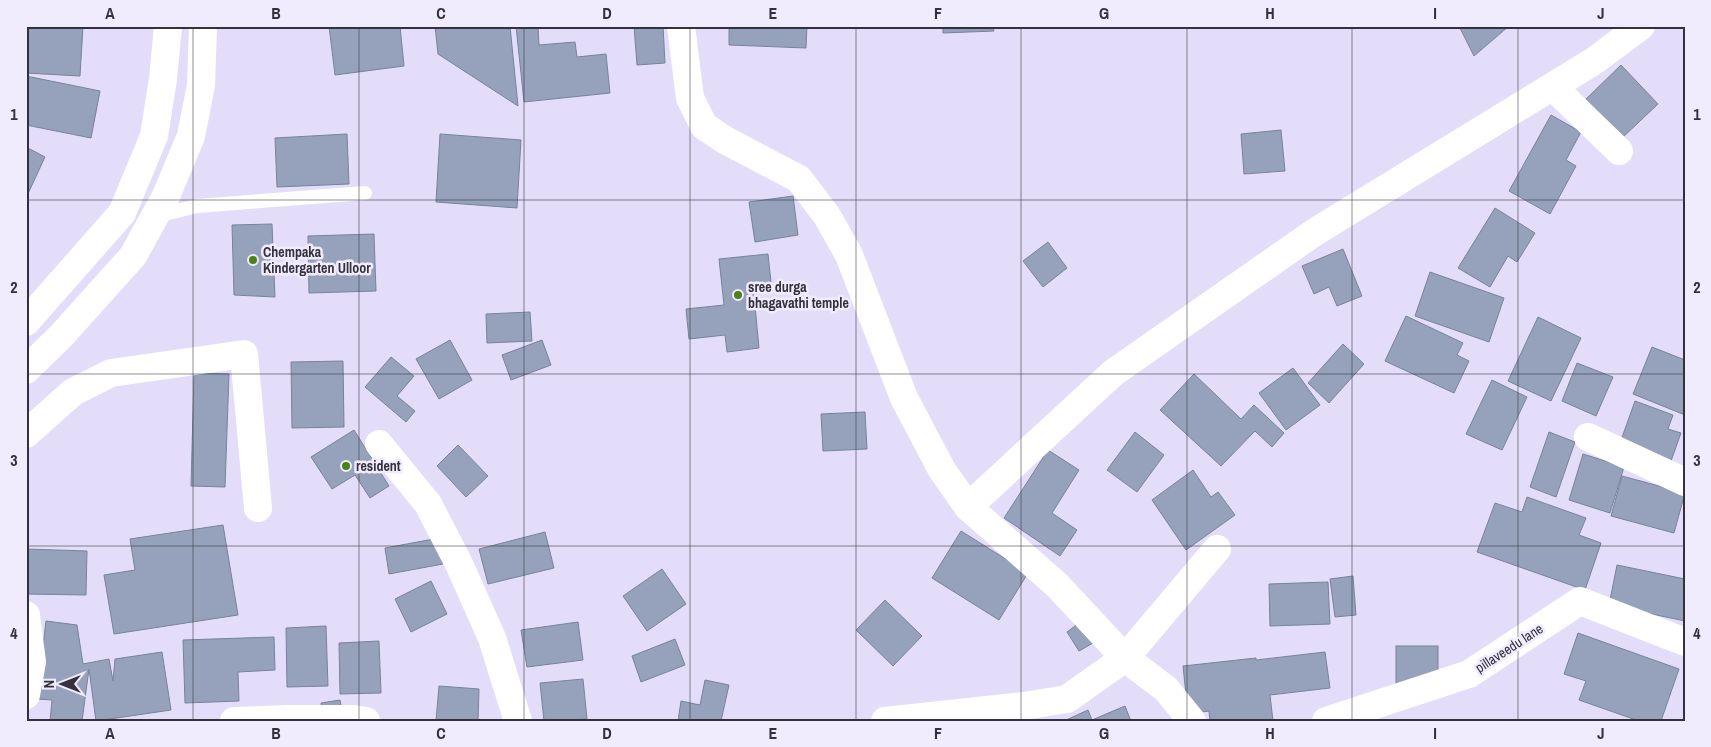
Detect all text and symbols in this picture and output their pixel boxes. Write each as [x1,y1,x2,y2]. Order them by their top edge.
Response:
text: A [105,2,115,24]
text: B [271,2,281,24]
text: C [436,2,446,24]
text: D [602,2,612,24]
text: E [769,2,778,24]
text: F [934,2,942,24]
text: G [1099,2,1109,24]
text: H [1265,2,1275,24]
text: I [1433,2,1437,24]
text: J [1597,2,1605,24]
text: 1 [10,103,18,125]
text: 1 [1693,103,1701,125]
place label: Chempaka Kindergarten Ulloor [263,243,371,277]
marker: Chempaka Kindergarten Ulloor [247,254,259,266]
text: 2 [10,276,18,298]
text: 2 [1693,276,1701,298]
place label: sree durga bhagavathi temple [748,278,849,312]
marker: sree durga bhagavathi temple [732,289,744,301]
text: 3 [10,449,18,471]
text: 3 [1693,449,1701,471]
place label: resident [356,457,401,475]
marker: resident [340,460,352,472]
street label: pillaveedu lane [1472,619,1546,677]
text: 4 [10,622,18,644]
text: 4 [1693,622,1701,644]
north arrow [38,660,88,710]
text: N [40,680,58,688]
text: A [105,722,115,744]
text: B [271,722,281,744]
text: C [436,722,446,744]
text: D [602,722,612,744]
text: E [769,722,778,744]
text: F [934,722,942,744]
text: G [1099,722,1109,744]
text: H [1265,722,1275,744]
text: I [1433,722,1437,744]
text: J [1597,722,1605,744]

